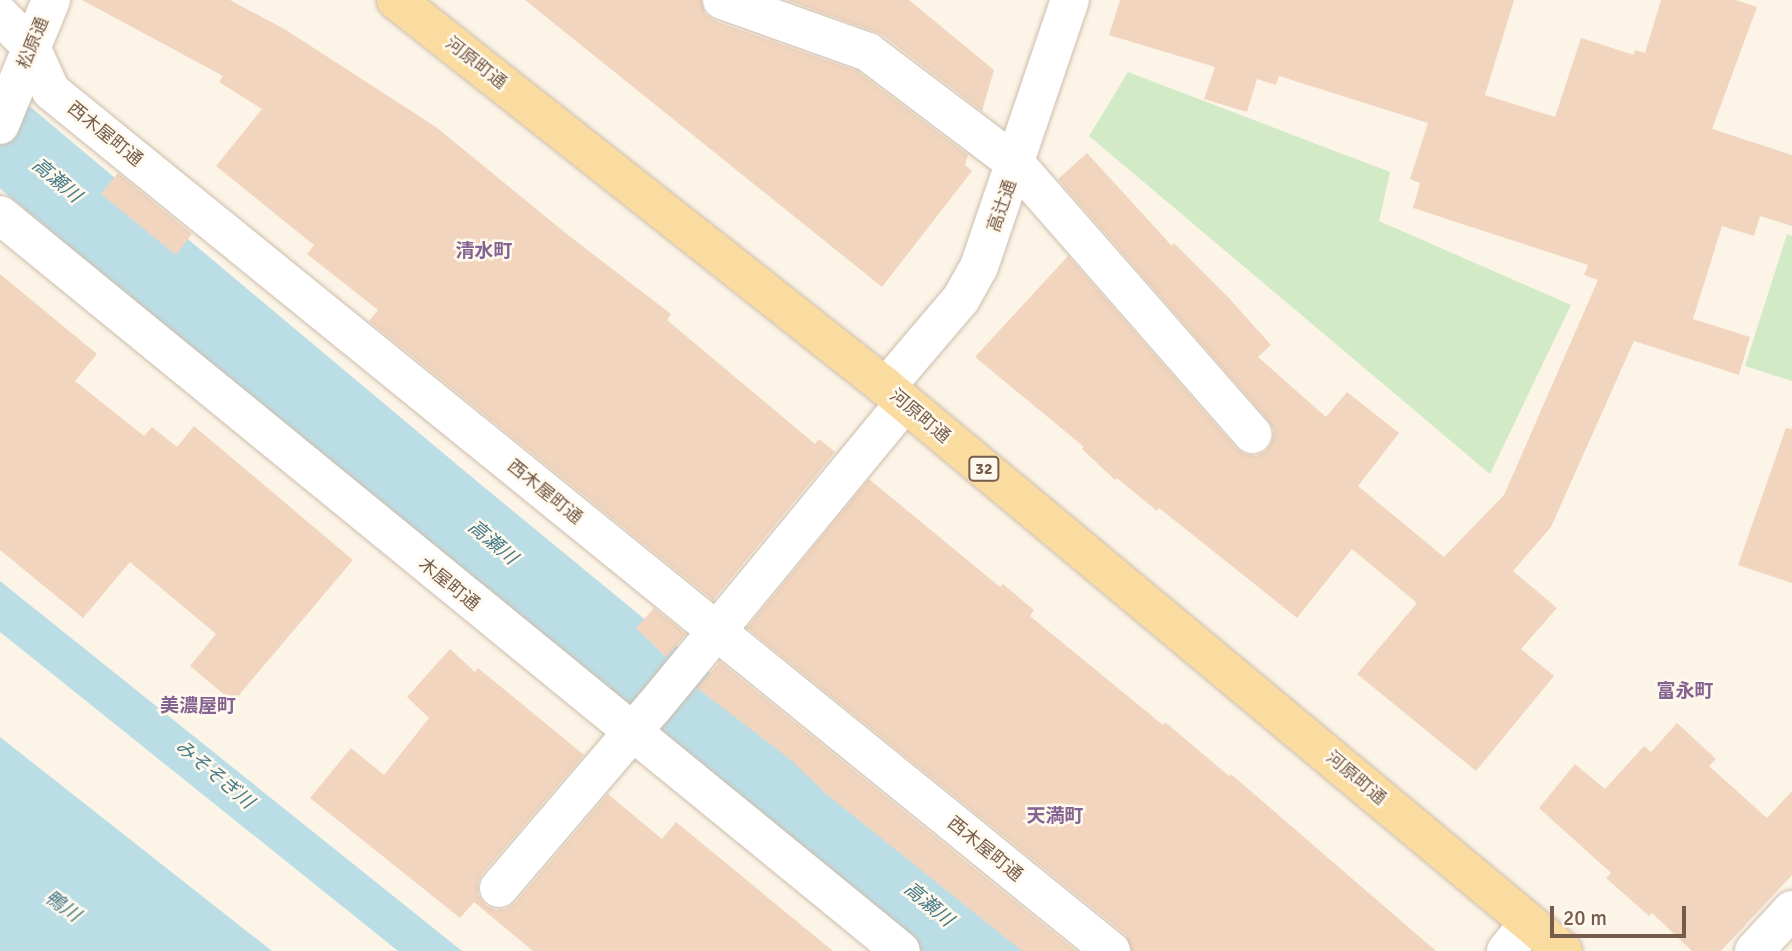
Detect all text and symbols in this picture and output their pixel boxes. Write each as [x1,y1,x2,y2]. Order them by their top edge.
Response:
street label: 松原通 [13,14,53,72]
street label: 河原町通 [441,32,511,94]
street label: 西木屋町通 [63,97,147,171]
water label: 高瀬川 [27,154,85,208]
street label: 高辻通 [983,177,1021,235]
district label: 清水町 [456,241,512,263]
street label: 河原町通 [885,385,955,447]
street label: 西木屋町通 [503,455,587,529]
road number: 32 [968,456,1000,482]
water label: 高瀬川 [463,516,521,570]
street label: 木屋町通 [414,553,484,615]
district label: 富永町 [1657,681,1713,703]
district label: 美濃屋町 [160,696,236,718]
water label: みそそぎ川 [170,736,258,814]
street label: 河原町通 [1321,747,1391,809]
district label: 天満町 [1027,806,1083,828]
street label: 西木屋町通 [943,812,1027,886]
water label: 高瀬川 [899,878,957,932]
water label: 鴨川 [40,887,84,927]
scale bar [1554,892,1690,936]
text: 20 m [1563,905,1607,931]

